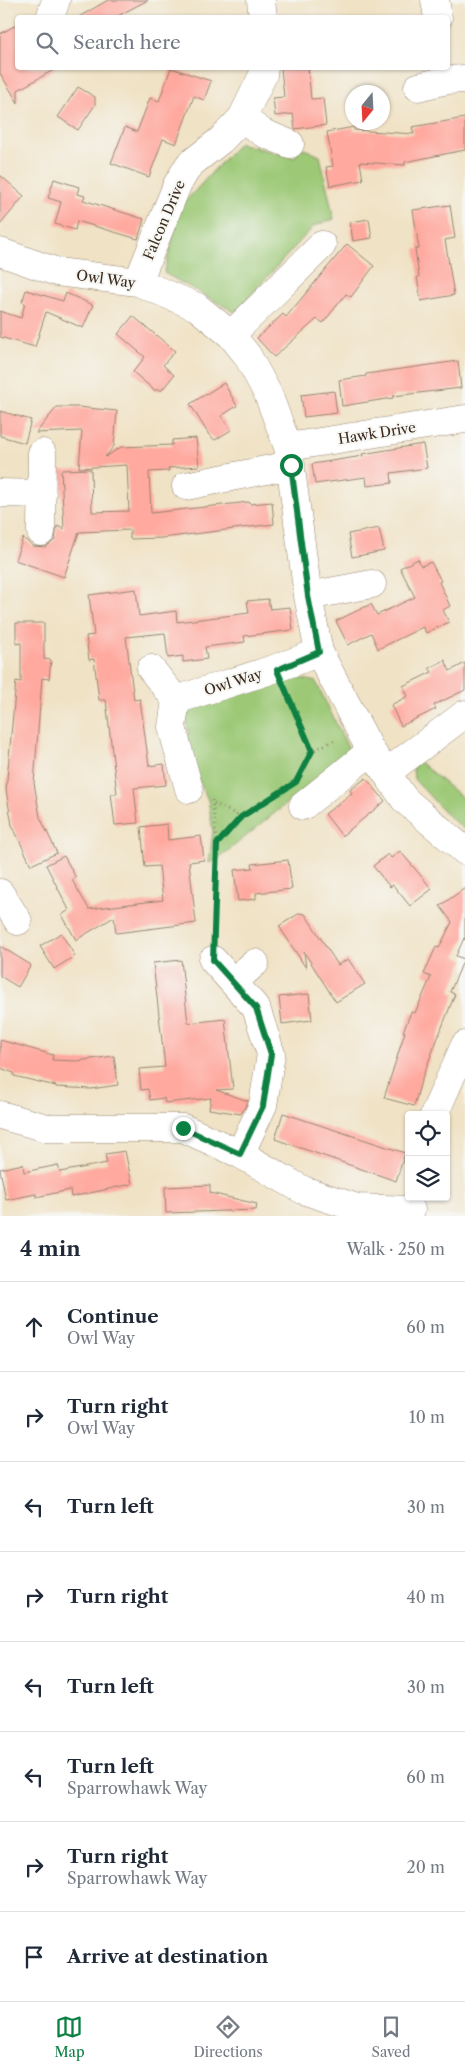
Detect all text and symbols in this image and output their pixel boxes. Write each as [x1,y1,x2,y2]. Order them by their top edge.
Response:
search box [15,15,450,70]
icon: search [33,29,61,57]
text: Search here [73,31,181,54]
north arrow [345,85,390,130]
street label: Falcon Drive [139,177,189,263]
street label: Owl Way [75,266,137,292]
street label: Hawk Drive [337,418,417,448]
route start [280,454,303,477]
street label: Owl Way [202,665,264,699]
map controls [405,1111,450,1201]
button: locate [405,1111,450,1156]
route end [172,1117,195,1140]
button: layers [405,1156,450,1201]
text: 4 min [20,1236,81,1261]
text: Walk · 250 m [347,1239,445,1259]
text: Continue [67,1305,159,1328]
icon: ahead [20,1313,48,1341]
text: 60 m [406,1317,445,1337]
text: Owl Way [67,1328,135,1348]
text: Turn right [67,1395,168,1418]
icon: right [20,1403,48,1431]
text: 10 m [409,1407,445,1427]
text: Owl Way [67,1418,135,1438]
icon: left [20,1493,48,1521]
text: Turn left [67,1495,154,1518]
text: 30 m [407,1497,445,1517]
icon: right [20,1583,48,1611]
text: Turn right [67,1585,168,1608]
text: 40 m [406,1587,445,1607]
icon: left [20,1673,48,1701]
text: Turn left [67,1675,154,1698]
text: 30 m [407,1677,445,1697]
text: Turn left [67,1755,154,1778]
icon: left [20,1763,48,1791]
text: 60 m [406,1767,445,1787]
text: Sparrowhawk Way [67,1778,207,1798]
text: Turn right [67,1845,168,1868]
icon: right [20,1853,48,1881]
text: 20 m [406,1857,445,1877]
text: Sparrowhawk Way [67,1868,207,1888]
icon: arrive [20,1943,48,1971]
text: Arrive at destination [67,1945,268,1968]
tab: Map [54,2013,85,2061]
tab: Directions [193,2013,263,2061]
tab: Saved [372,2013,410,2061]

